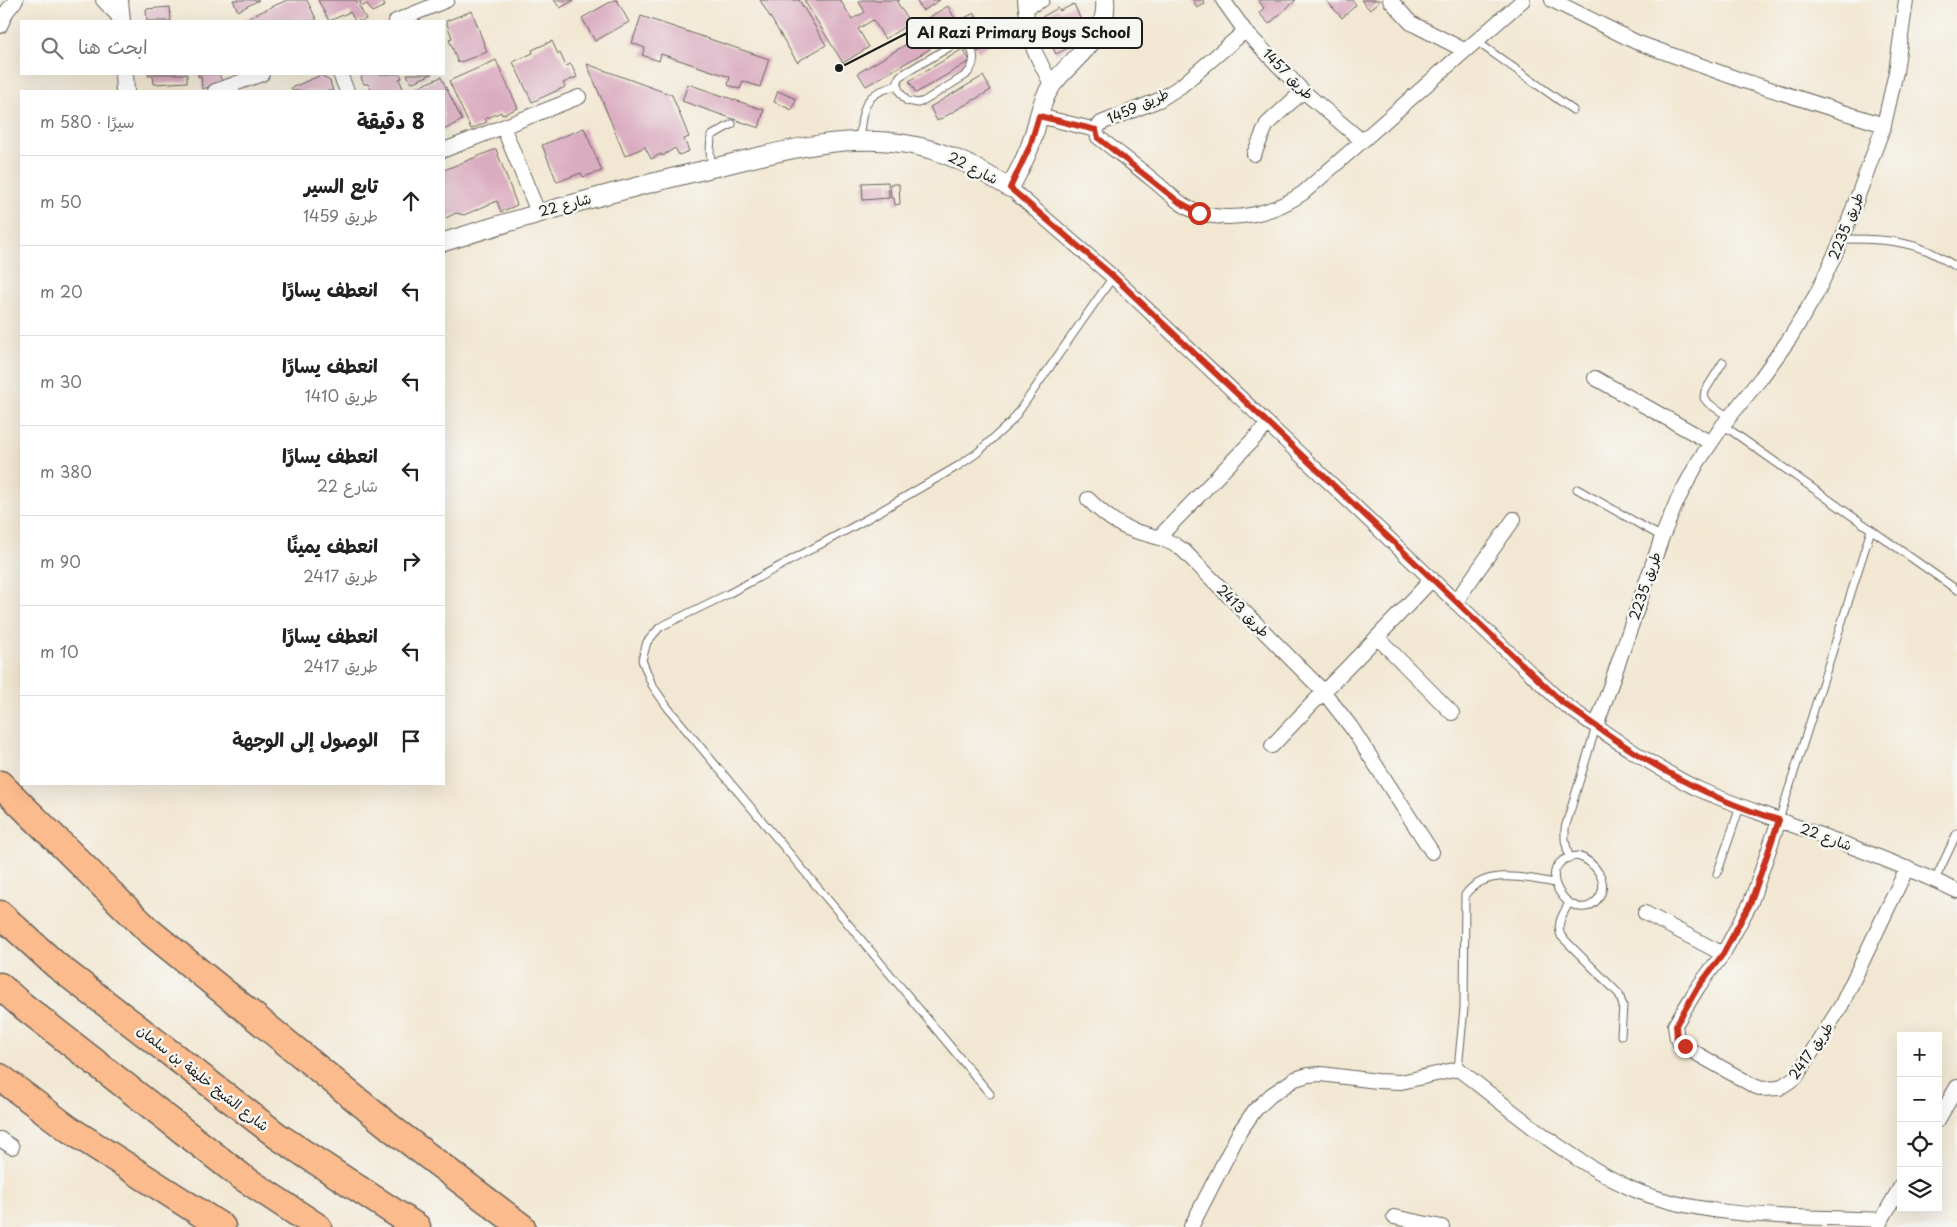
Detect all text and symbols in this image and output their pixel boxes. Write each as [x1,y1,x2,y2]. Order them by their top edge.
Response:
callout: Al Razi Primary Boys School [907,18,1142,48]
search box [20,20,445,75]
text: Al Razi Primary Boys School [917,20,1131,43]
text: ابحث هنا [78,32,148,60]
icon: search [38,34,66,62]
street label: طريق 1457 [1258,43,1319,104]
street label: طريق 1459 [1104,83,1172,128]
text: 8 دقيقة [357,104,425,136]
text: سيرًا · 580 m [40,109,135,133]
street label: شارع 22 [945,146,1002,189]
text: تابع السير [304,171,378,199]
icon: ahead [397,187,425,215]
street label: شارع 22 [536,187,594,222]
text: 50 m [40,189,82,213]
street label: طريق 2235 [1823,189,1869,263]
route start [1188,202,1211,225]
text: طريق 1459 [303,203,378,227]
text: انعطف يسارًا [282,275,378,303]
icon: left [397,277,425,305]
text: 20 m [40,279,83,303]
text: انعطف يسارًا [282,351,378,379]
icon: left [397,367,425,395]
text: 30 m [40,369,82,393]
text: طريق 1410 [305,383,378,407]
text: انعطف يسارًا [282,441,378,469]
icon: left [397,457,425,485]
text: 380 m [40,459,92,483]
text: شارع 22 [317,473,378,497]
text: انعطف يمينًا [287,531,378,559]
icon: right [397,547,425,575]
text: 90 m [40,549,81,573]
street label: طريق 2235 [1623,549,1666,623]
text: طريق 2417 [303,563,378,587]
street label: طريق 2413 [1212,579,1275,642]
text: انعطف يسارًا [282,621,378,649]
icon: left [397,637,425,665]
text: 10 m [40,639,79,663]
text: طريق 2417 [303,653,378,677]
text: الوصول إلى الوجهة [232,725,378,753]
icon: arrive [397,727,425,755]
street label: شارع 22 [1797,817,1855,856]
street label: طريق 2417 [1783,1018,1838,1084]
street label: شارع الشيخ خليفة بن سلمان [133,1019,274,1136]
map controls [1897,1032,1942,1212]
button: + [1897,1032,1942,1077]
route end [1674,1035,1697,1058]
button: − [1897,1077,1942,1122]
button: locate [1897,1122,1942,1167]
button: layers [1897,1167,1942,1212]

